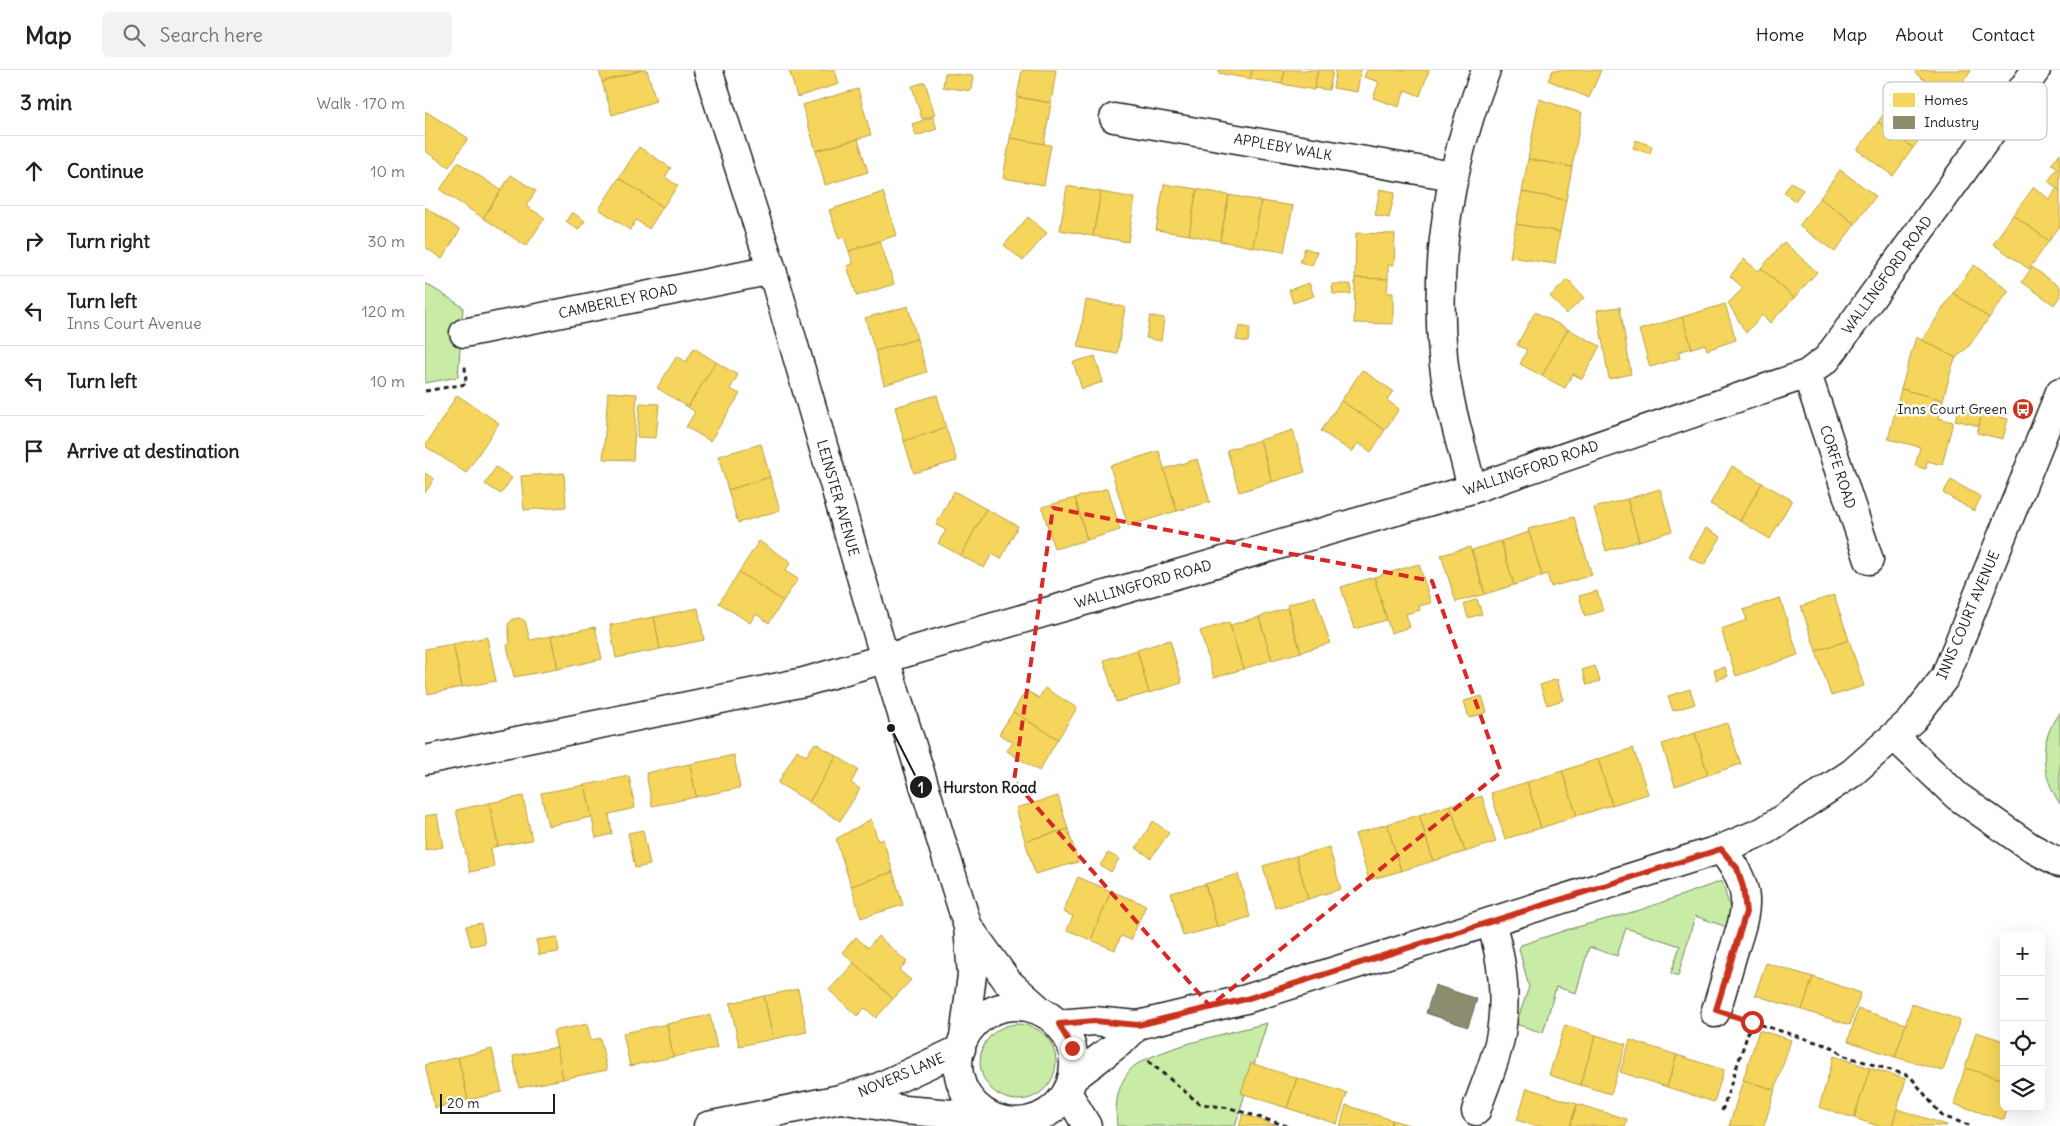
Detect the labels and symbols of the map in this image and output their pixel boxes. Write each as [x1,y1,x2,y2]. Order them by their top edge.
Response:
legend [1883,82,2047,140]
text: Homes [1924,91,1968,109]
text: Industry [1924,113,1979,131]
street label: APPLEBY WALK [1232,130,1334,165]
street label: WALLINGFORD ROAD [1838,212,1936,338]
street label: CAMBERLEY ROAD [557,280,679,322]
bus stop icon: Inns Court Green [2011,397,2035,421]
place label: Inns Court Green [1898,400,2007,418]
street label: CORFE ROAD [1816,423,1860,511]
street label: WALLINGFORD ROAD [1461,436,1601,500]
street label: LEINSTER AVENUE [813,438,863,558]
street label: INNS COURT AVENUE [1933,548,2003,682]
street label: WALLINGFORD ROAD [1072,556,1214,612]
callout: Hurston Road [909,772,1047,802]
text: 1 [918,778,924,797]
text: Hurston Road [943,778,1037,797]
route start [1741,1011,1764,1034]
route end [1061,1037,1084,1060]
street label: NOVERS LANE [855,1049,947,1101]
scale bar [440,1091,555,1114]

